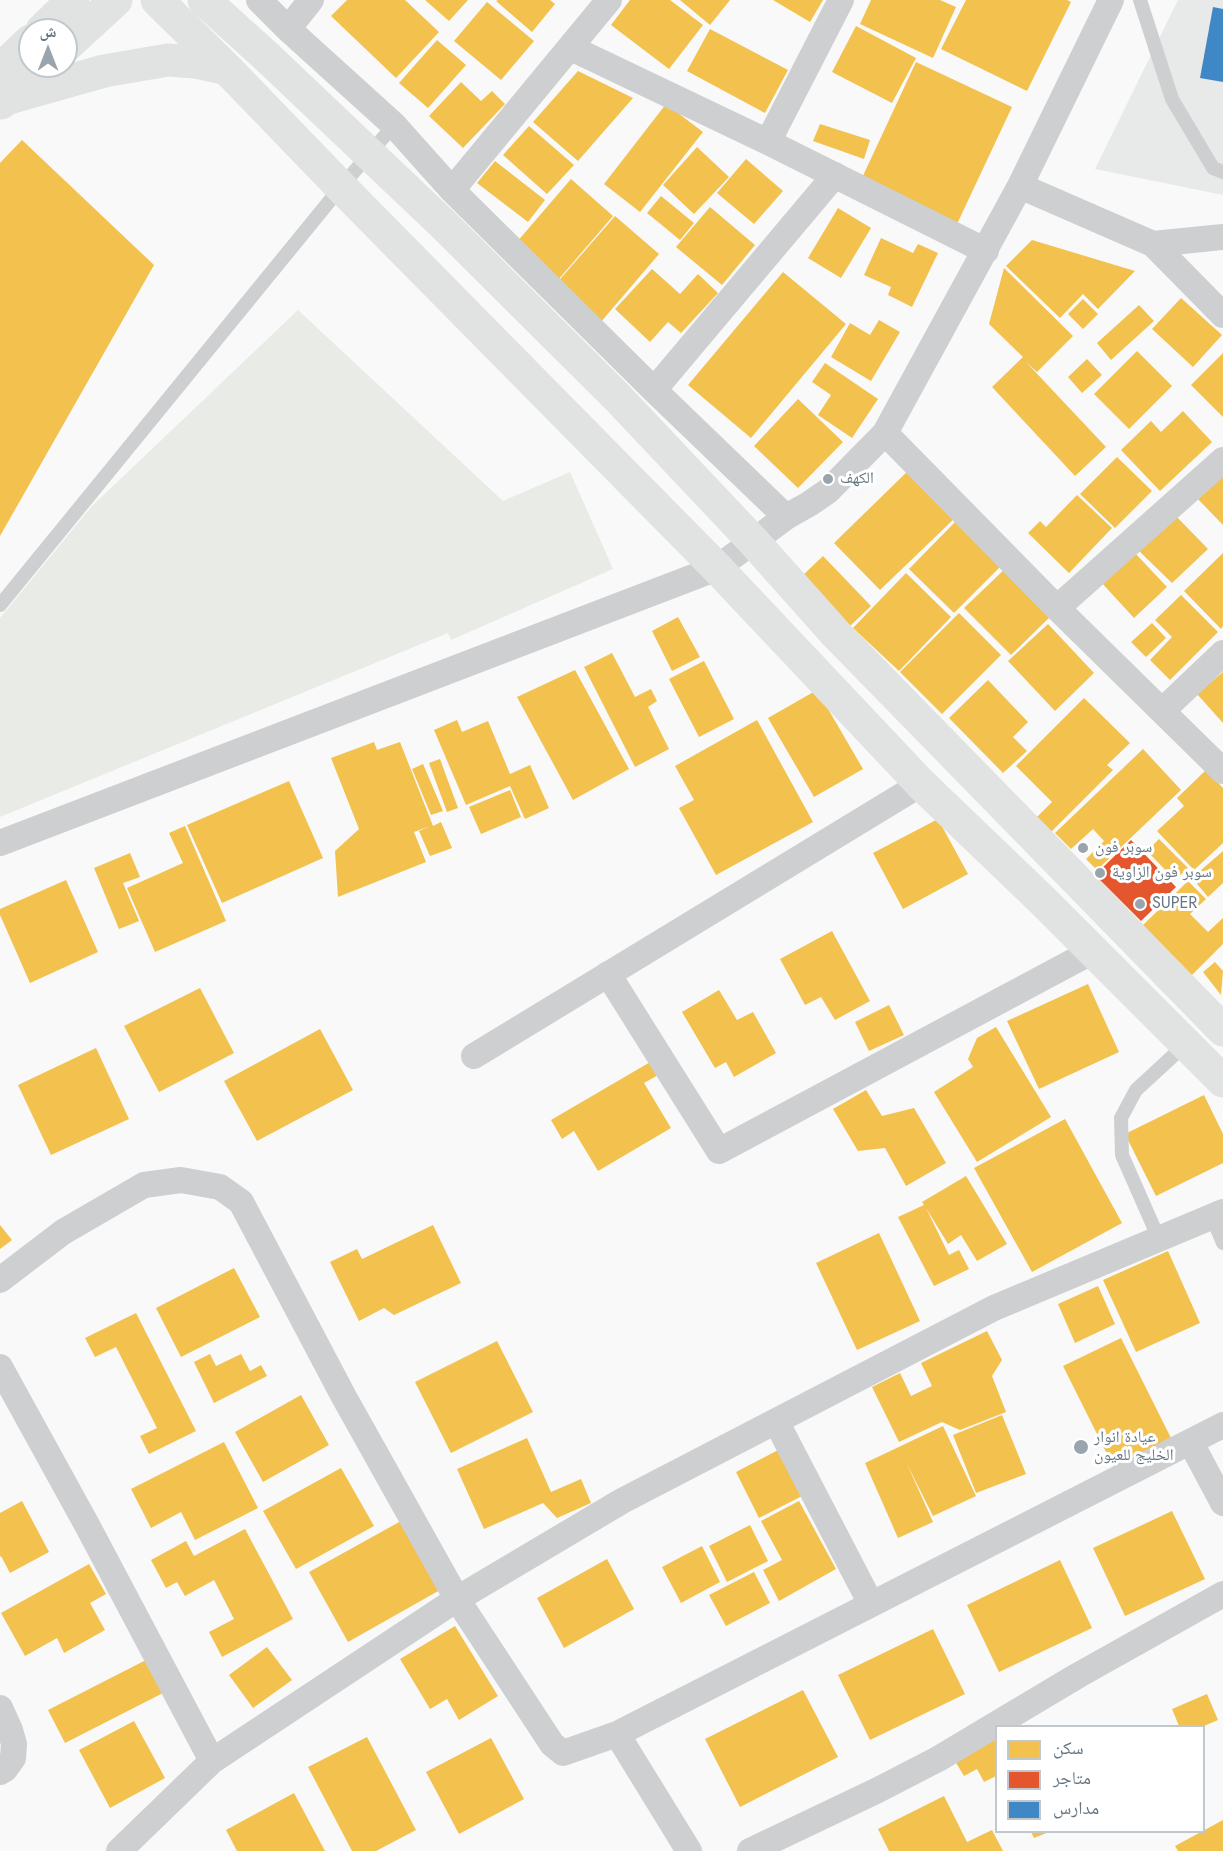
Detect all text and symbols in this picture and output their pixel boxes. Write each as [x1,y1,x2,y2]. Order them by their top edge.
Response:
north arrow [18,18,78,78]
text: ش [40,20,56,43]
place label: الكهف [840,469,874,489]
marker: الكهف [821,472,835,486]
place label: سوبر فون [1095,838,1152,858]
marker: سوبر فون [1076,841,1090,855]
place label: سوبر فون الزاوية [1112,863,1212,883]
marker: سوبر فون الزاوية [1093,866,1107,880]
place label: SUPER [1152,894,1197,914]
marker: SUPER [1133,897,1147,911]
place label: عيادة انوار الخليج للعيون [1094,1428,1174,1466]
marker: عيادة انوار الخليج للعيون [1072,1438,1090,1456]
legend [995,1725,1205,1833]
text: سكن [1053,1735,1084,1761]
text: متاجر [1053,1765,1091,1791]
text: مدارس [1053,1795,1099,1821]

